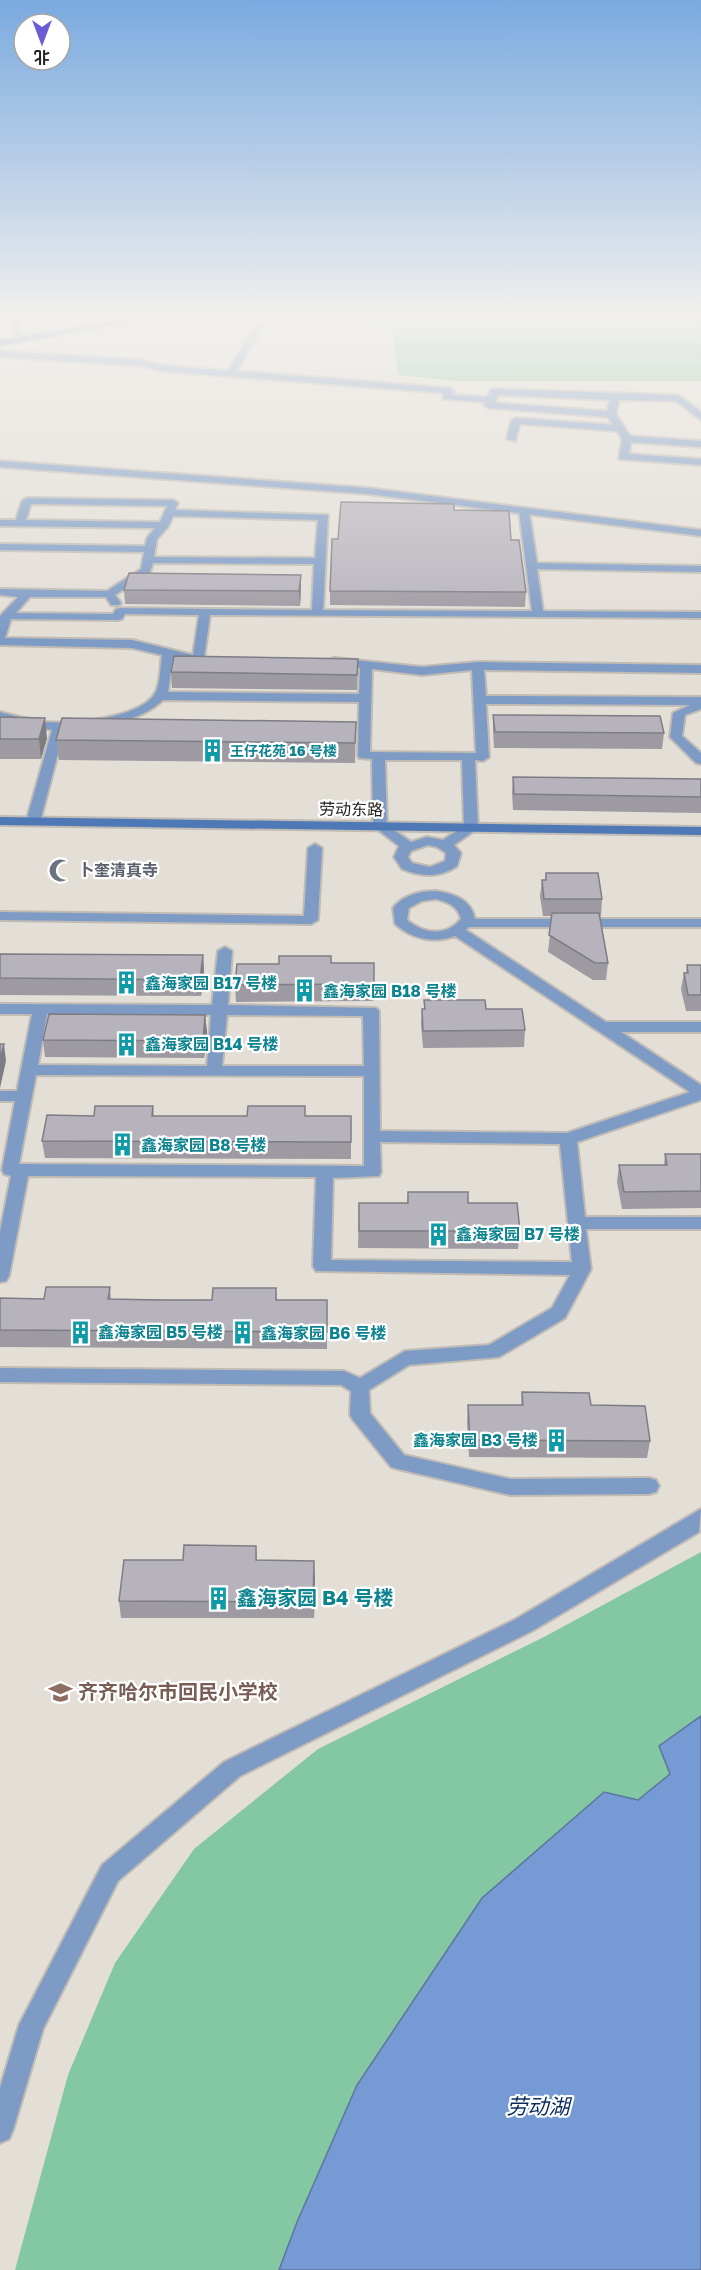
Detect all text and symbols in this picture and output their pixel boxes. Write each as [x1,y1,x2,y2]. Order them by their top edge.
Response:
north arrow [12,12,72,72]
text: 北 [34,47,50,67]
building icon: 王仔花苑 16 号楼 [199,738,225,764]
place label: 王仔花苑 16 号楼 [230,742,337,759]
street label: 劳动东路 [319,798,383,820]
mosque icon: 卜奎清真寺 [47,857,73,883]
place label: 卜奎清真寺 [78,860,158,880]
building icon: 鑫海家园 B17 号楼 [114,970,140,996]
place label: 鑫海家园 B17 号楼 [145,973,277,993]
building icon: 鑫海家园 B18 号楼 [292,978,318,1004]
place label: 鑫海家园 B18 号楼 [323,981,457,1001]
building icon: 鑫海家园 B14 号楼 [114,1031,140,1057]
place label: 鑫海家园 B14 号楼 [145,1034,279,1054]
building icon: 鑫海家园 B8 号楼 [110,1132,136,1158]
place label: 鑫海家园 B8 号楼 [141,1135,267,1155]
building icon: 鑫海家园 B7 号楼 [425,1221,451,1247]
place label: 鑫海家园 B7 号楼 [456,1224,580,1244]
building icon: 鑫海家园 B5 号楼 [67,1319,93,1345]
building icon: 鑫海家园 B6 号楼 [230,1320,256,1346]
place label: 鑫海家园 B5 号楼 [98,1322,223,1342]
place label: 鑫海家园 B6 号楼 [261,1323,386,1343]
building icon: 鑫海家园 B3 号楼 [543,1427,569,1453]
place label: 鑫海家园 B3 号楼 [413,1430,538,1450]
building icon: 鑫海家园 B4 号楼 [206,1585,232,1611]
place label: 鑫海家园 B4 号楼 [237,1585,394,1609]
school or university icon: 齐齐哈尔市回民小学校 [47,1679,73,1705]
place label: 齐齐哈尔市回民小学校 [78,1679,278,1703]
water label: 劳动湖 [507,2093,572,2119]

